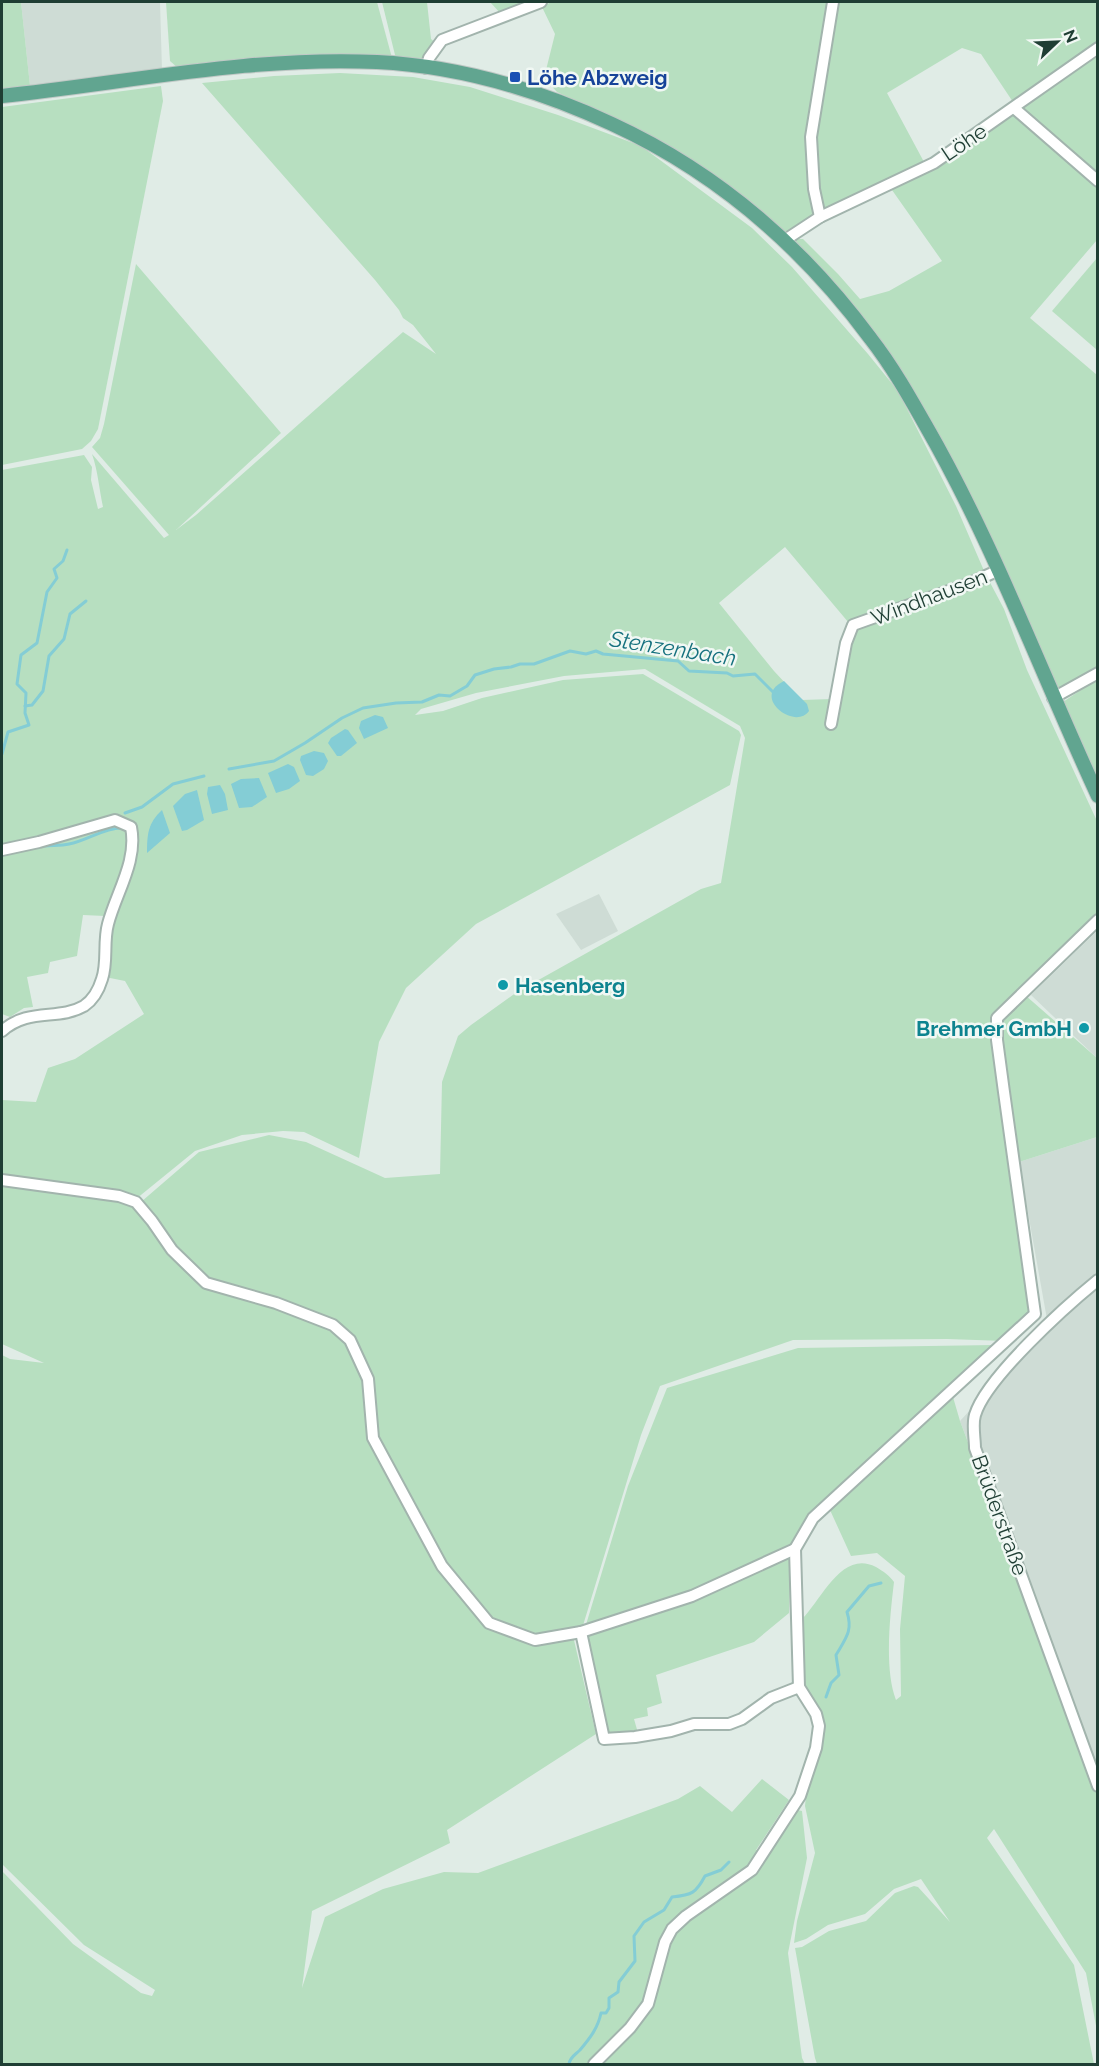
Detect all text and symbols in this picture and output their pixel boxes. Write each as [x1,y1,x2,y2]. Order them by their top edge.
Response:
north arrow [1027,12,1087,72]
text: N [1059,27,1081,46]
place label: Löhe Abzweig [527,65,668,90]
marker: Löhe Abzweig [508,70,522,84]
street label: Löhe [937,118,991,166]
street label: Windhausen [867,563,991,631]
water label: Stenzenbach [607,625,738,671]
place label: Hasenberg [515,973,625,998]
marker: Hasenberg [496,978,510,992]
place label: Brehmer GmbH [916,1016,1072,1041]
marker: Brehmer GmbH [1077,1021,1091,1035]
street label: Brüderstraße [967,1451,1033,1579]

